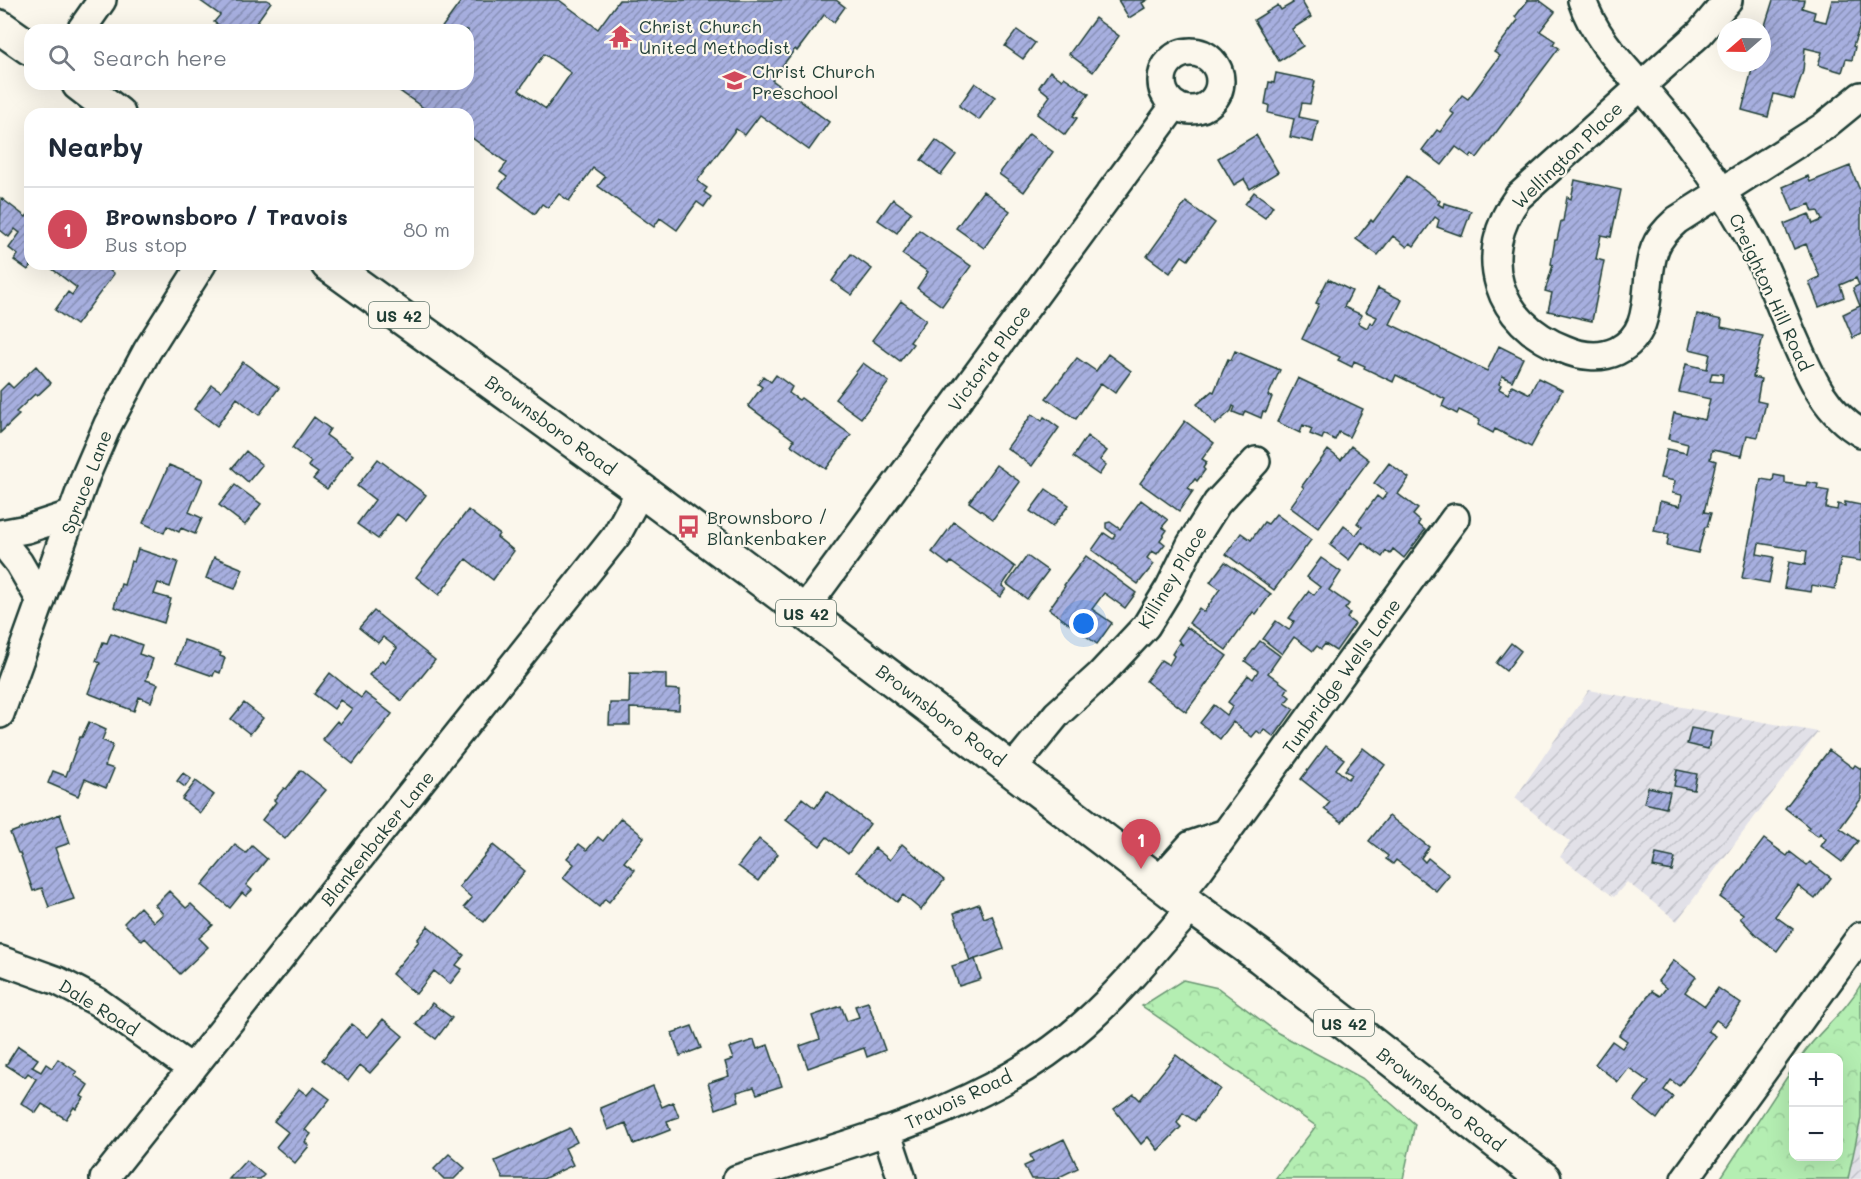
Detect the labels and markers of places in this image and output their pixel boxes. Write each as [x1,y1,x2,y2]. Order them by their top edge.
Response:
place label: Christ Church United Methodist [639,14,791,59]
temple icon: Christ Church United Methodist [608,23,634,49]
place label: Christ Church Preschool [752,59,875,104]
school or university icon: Christ Church Preschool [721,68,747,94]
place label: Brownsboro / Blankenbaker [707,505,828,550]
bus stop icon: Brownsboro / Blankenbaker [676,514,702,540]
pin: 1 [1122,820,1160,869]

